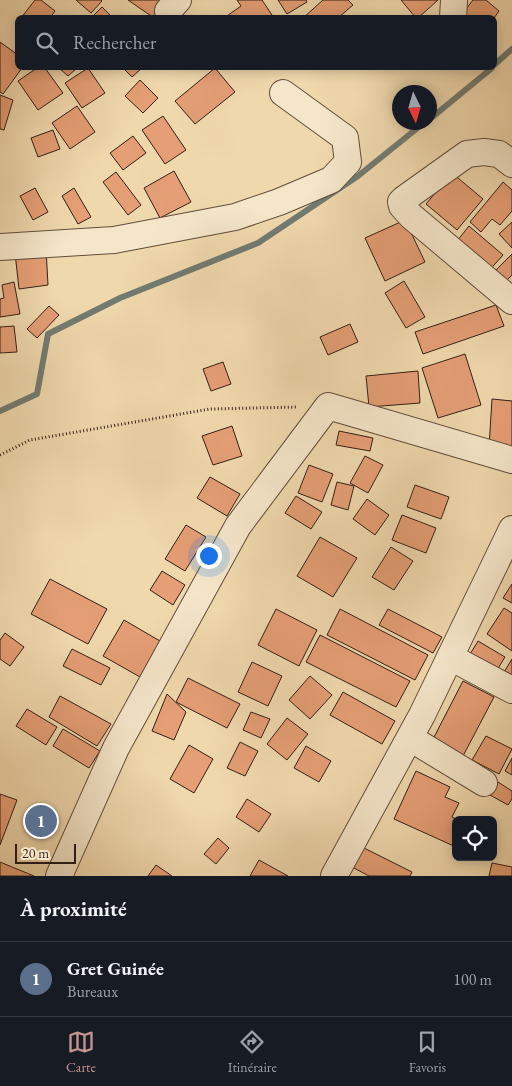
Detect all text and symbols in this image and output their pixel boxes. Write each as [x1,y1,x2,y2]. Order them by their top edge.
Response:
search box [15,15,497,70]
icon: search [33,29,61,57]
text: Rechercher [73,30,156,55]
north arrow [392,85,437,130]
your location [196,543,222,569]
pin: 1 [25,802,57,840]
map controls [452,816,497,861]
button: locate [452,816,497,861]
scale bar [15,841,76,864]
text: 20 m [22,844,49,862]
text: À proximité [20,895,127,922]
text: Gret Guinée [67,956,164,981]
text: 1 [32,969,40,990]
text: 100 m [453,969,492,990]
text: Bureaux [67,981,118,1002]
tab: Carte [66,1028,96,1076]
tab: Itinéraire [228,1028,277,1076]
tab: Favoris [409,1028,446,1076]

